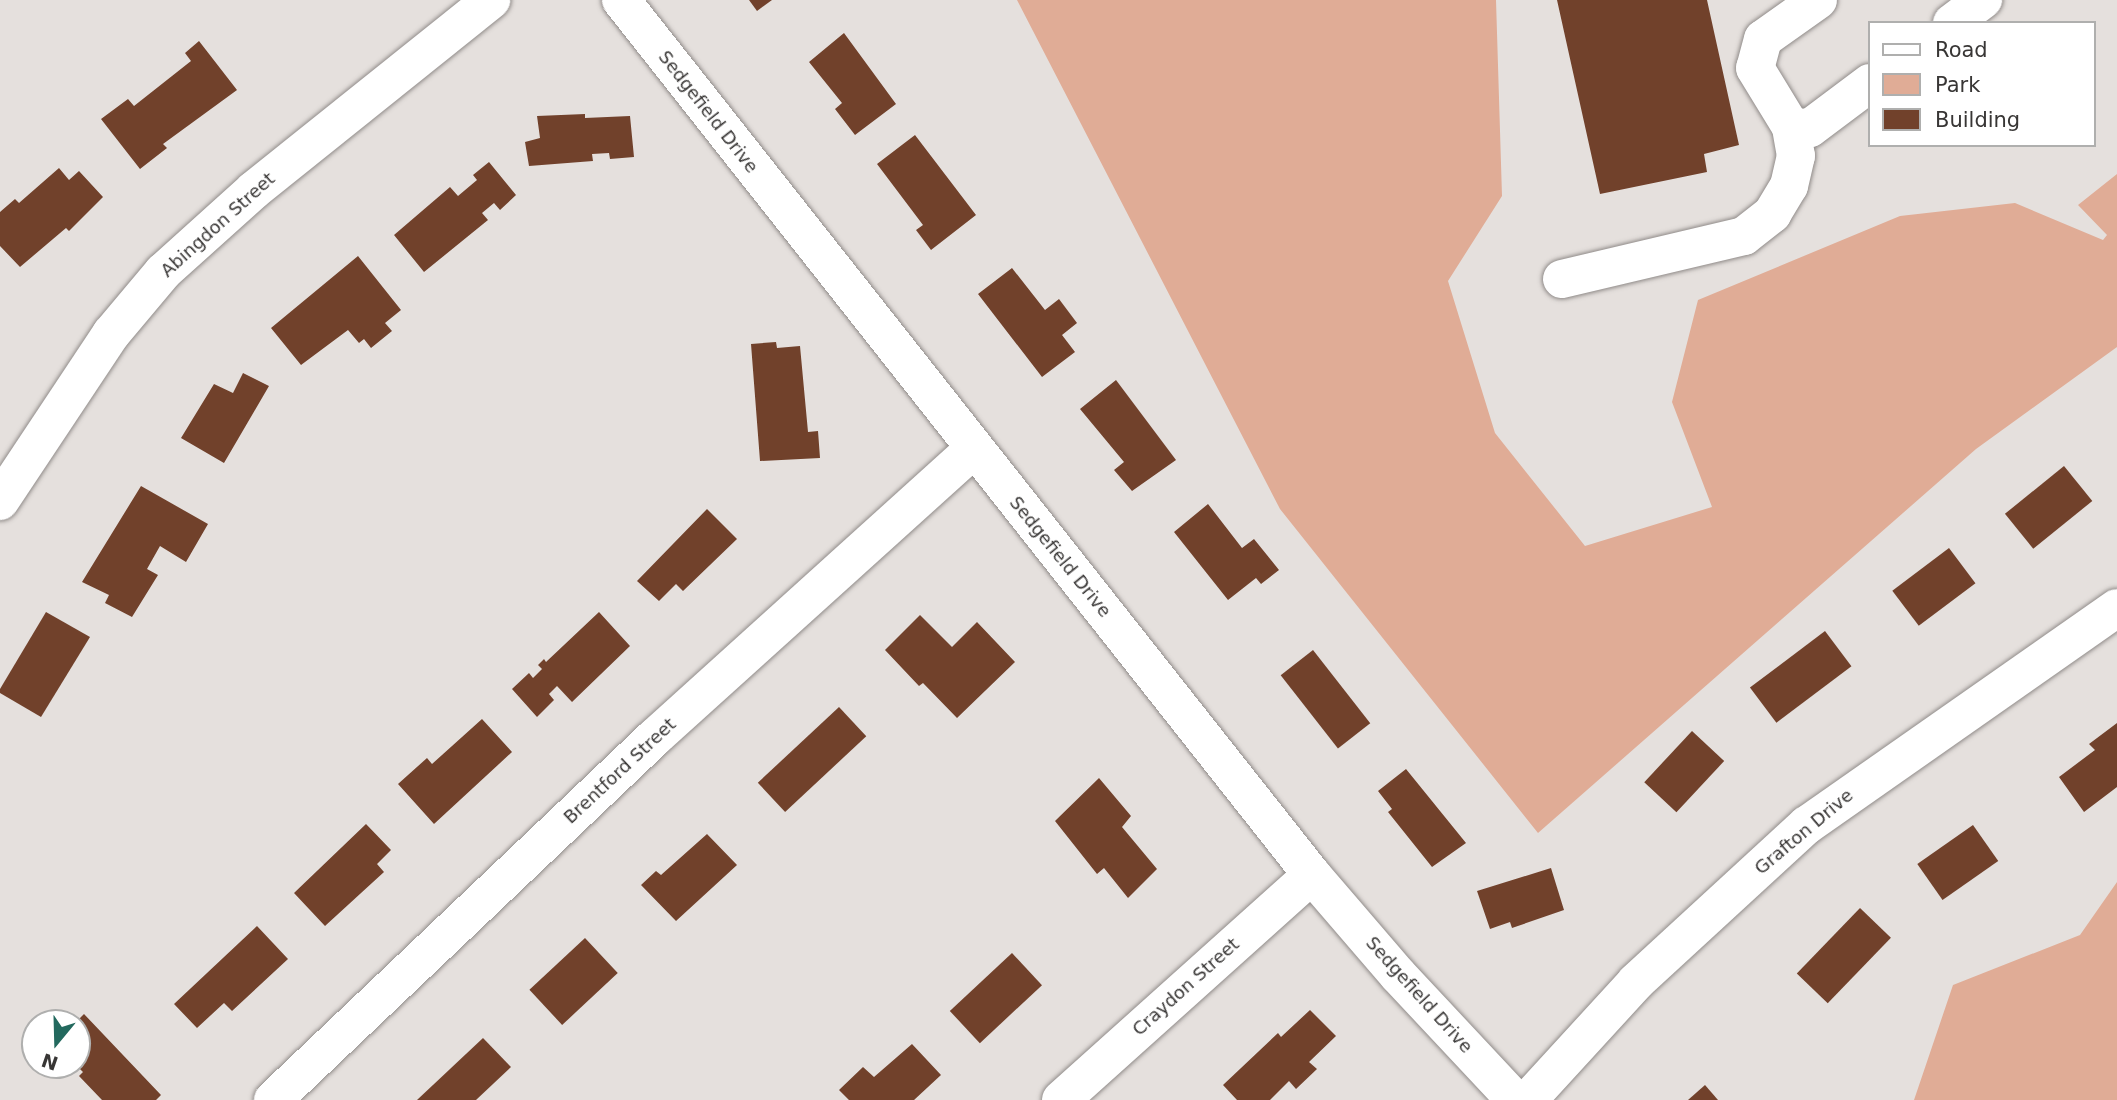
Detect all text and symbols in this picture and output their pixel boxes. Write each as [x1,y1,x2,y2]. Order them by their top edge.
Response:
legend [1868,21,2096,147]
text: Road [1935,38,1988,62]
street label: Sedgefield Drive [654,47,762,177]
text: Park [1935,73,1980,97]
text: Building [1935,108,2020,132]
street label: Abingdon Street [157,168,279,282]
street label: Sedgefield Drive [1005,492,1115,622]
street label: Brentford Street [560,714,680,828]
street label: Grafton Drive [1750,785,1858,879]
street label: Sedgefield Drive [1361,932,1477,1058]
street label: Craydon Street [1128,934,1244,1040]
north arrow [21,1009,91,1079]
text: N [39,1049,61,1075]

